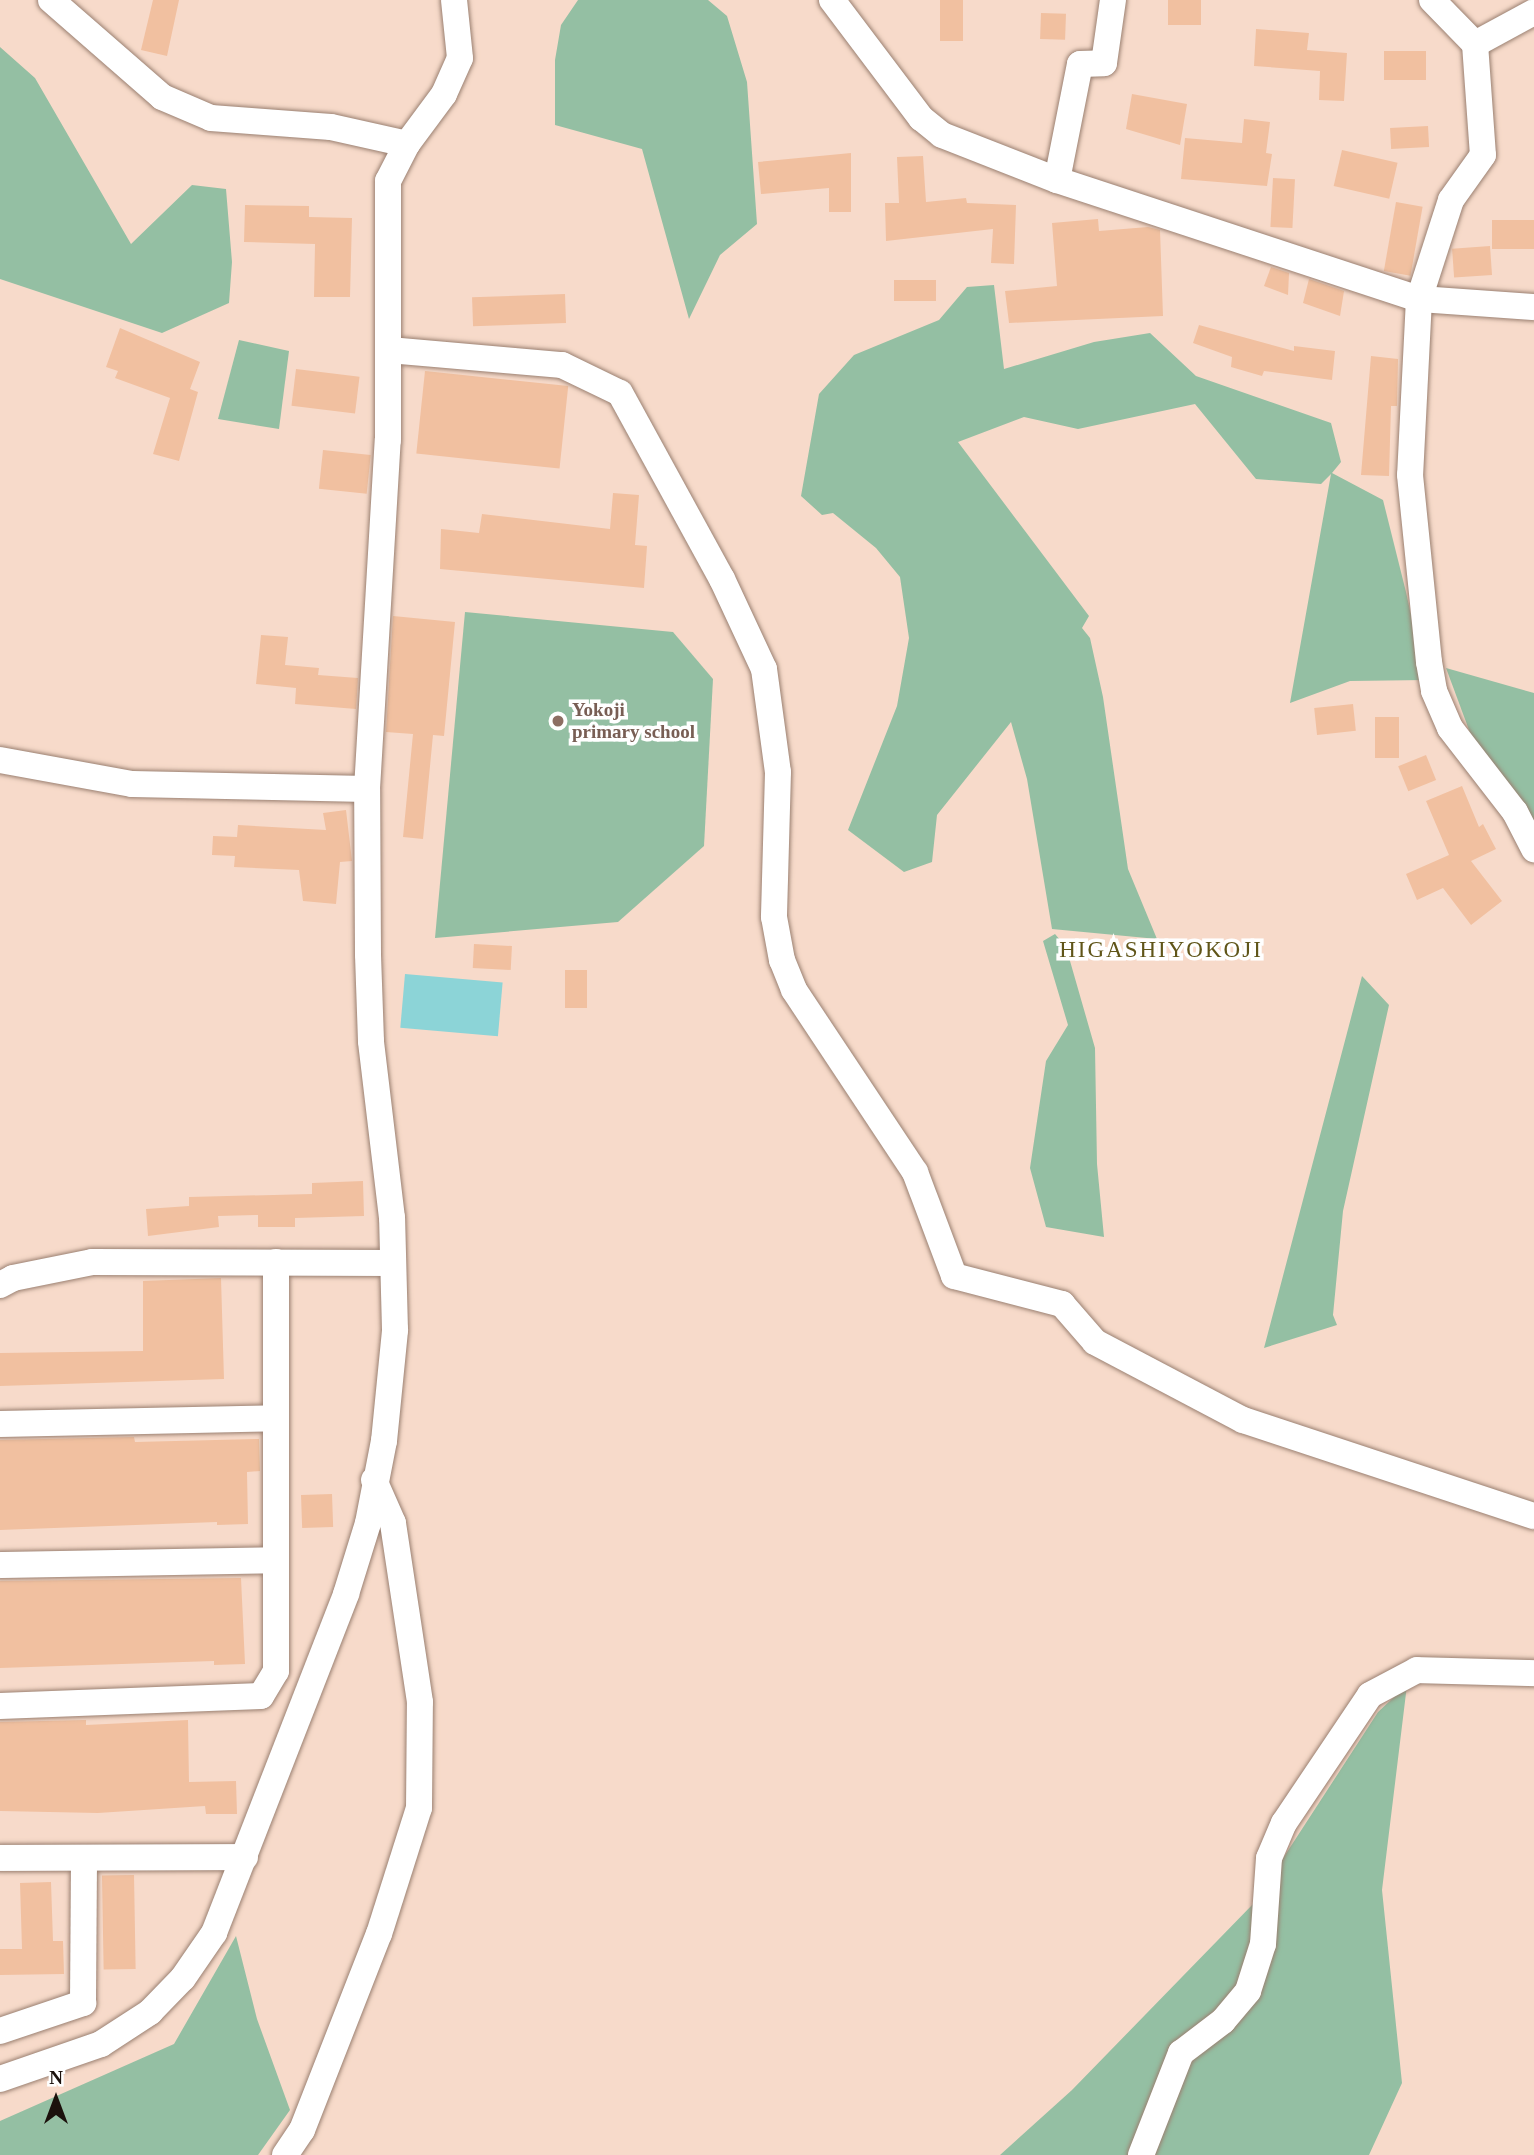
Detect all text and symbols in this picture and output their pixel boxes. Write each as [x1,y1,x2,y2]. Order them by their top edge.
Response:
place label: Yokoji primary school [572,699,713,743]
marker: Yokoji primary school [550,713,566,729]
district label: HIGASHIYOKOJI [1065,936,1257,964]
north arrow [21,2064,91,2134]
text: N [49,2067,63,2088]

